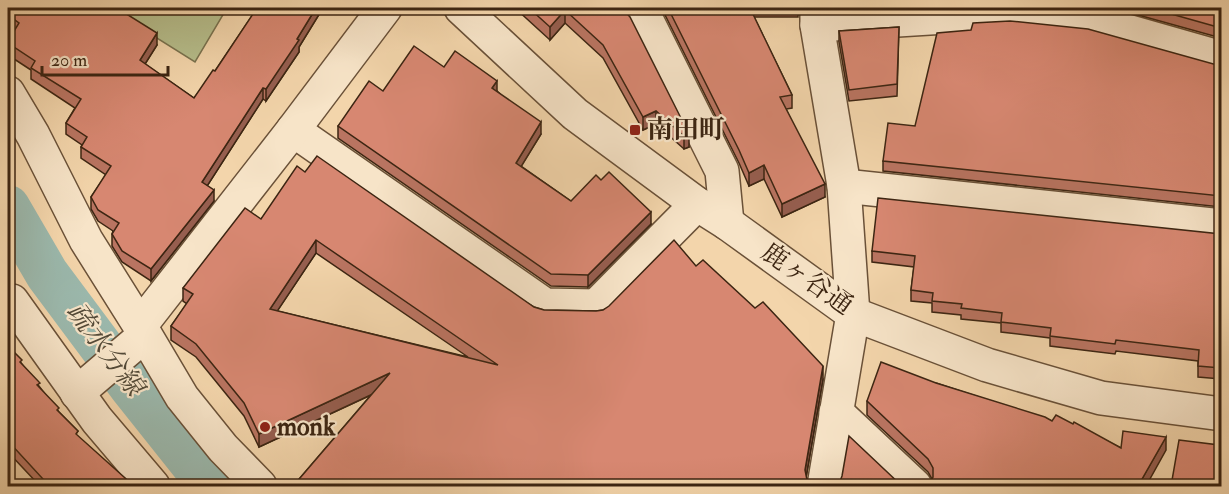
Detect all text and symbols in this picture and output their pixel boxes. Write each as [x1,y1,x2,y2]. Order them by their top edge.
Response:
scale bar [42,39,168,77]
text: 20 m [51,49,87,72]
place label: 南田町 [647,114,725,146]
marker: 南田町 [628,123,642,137]
street label: 鹿ヶ谷通 [755,236,859,322]
water label: 疏水分線 [59,296,152,404]
place label: monk [277,411,336,443]
marker: monk [258,420,272,434]

